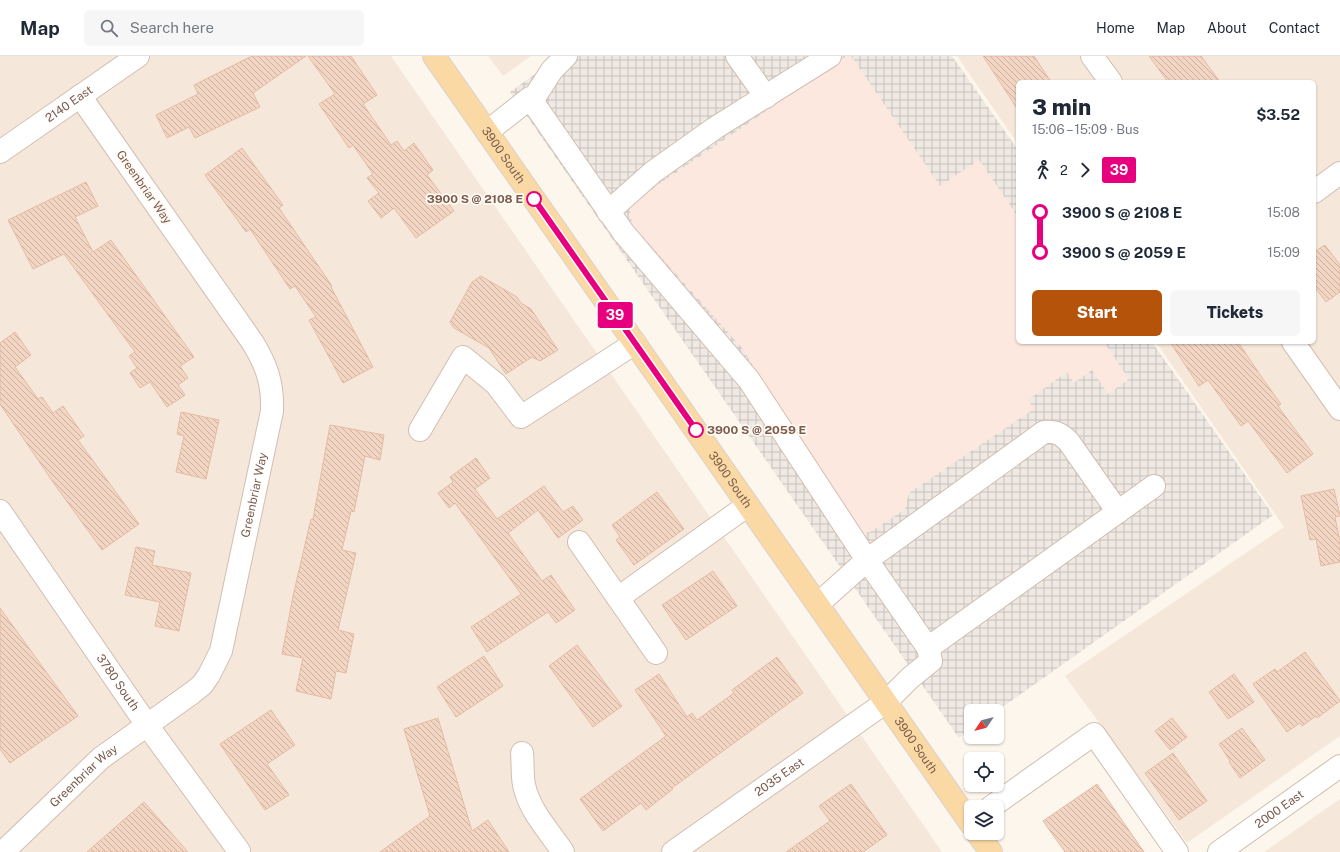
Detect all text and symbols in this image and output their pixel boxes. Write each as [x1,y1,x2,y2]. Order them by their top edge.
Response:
search box [84,10,364,46]
text: Map [20,17,60,39]
icon: search [98,17,120,39]
text: Search here [130,19,214,36]
text: Home [1096,20,1135,36]
text: Map [1157,20,1185,36]
text: About [1207,20,1247,36]
text: Contact [1269,20,1320,36]
street label: 2140 East [43,83,96,125]
text: 3 min [1032,94,1091,120]
text: $3.52 [1256,106,1300,123]
text: 15:06 – 15:09 · Bus [1032,122,1139,137]
street label: 3900 South [479,124,528,186]
street label: Greenbriar Way [113,148,175,227]
icon: walk [1032,159,1054,181]
icon: forward [1074,159,1096,181]
text: 39 [1110,162,1128,178]
text: 2 [1060,163,1068,178]
marker: 3900 S @ 2108 E [526,191,542,207]
place label: 3900 S @ 2108 E [427,192,523,206]
text: 3900 S @ 2108 E [1062,204,1182,221]
text: 15:08 [1267,205,1300,220]
text: 3900 S @ 2059 E [1062,244,1186,261]
text: 15:09 [1267,245,1300,260]
button: Start [1032,290,1162,336]
button: Tickets [1170,290,1300,336]
line badge: 39 [597,302,633,328]
text: 39 [606,307,624,323]
marker: 3900 S @ 2059 E [688,422,704,438]
place label: 3900 S @ 2059 E [707,423,806,437]
street label: 3900 South [706,449,755,511]
street label: Greenbriar Way [238,451,270,539]
street label: 3780 South [93,651,142,714]
north arrow [964,704,1004,744]
map controls [964,704,1004,840]
street label: 3900 South [891,714,941,776]
street label: Greenbriar Way [47,741,121,810]
button: locate [964,752,1004,792]
street label: 2035 East [752,755,807,799]
street label: 2000 East [1252,787,1307,831]
button: layers [964,800,1004,840]

